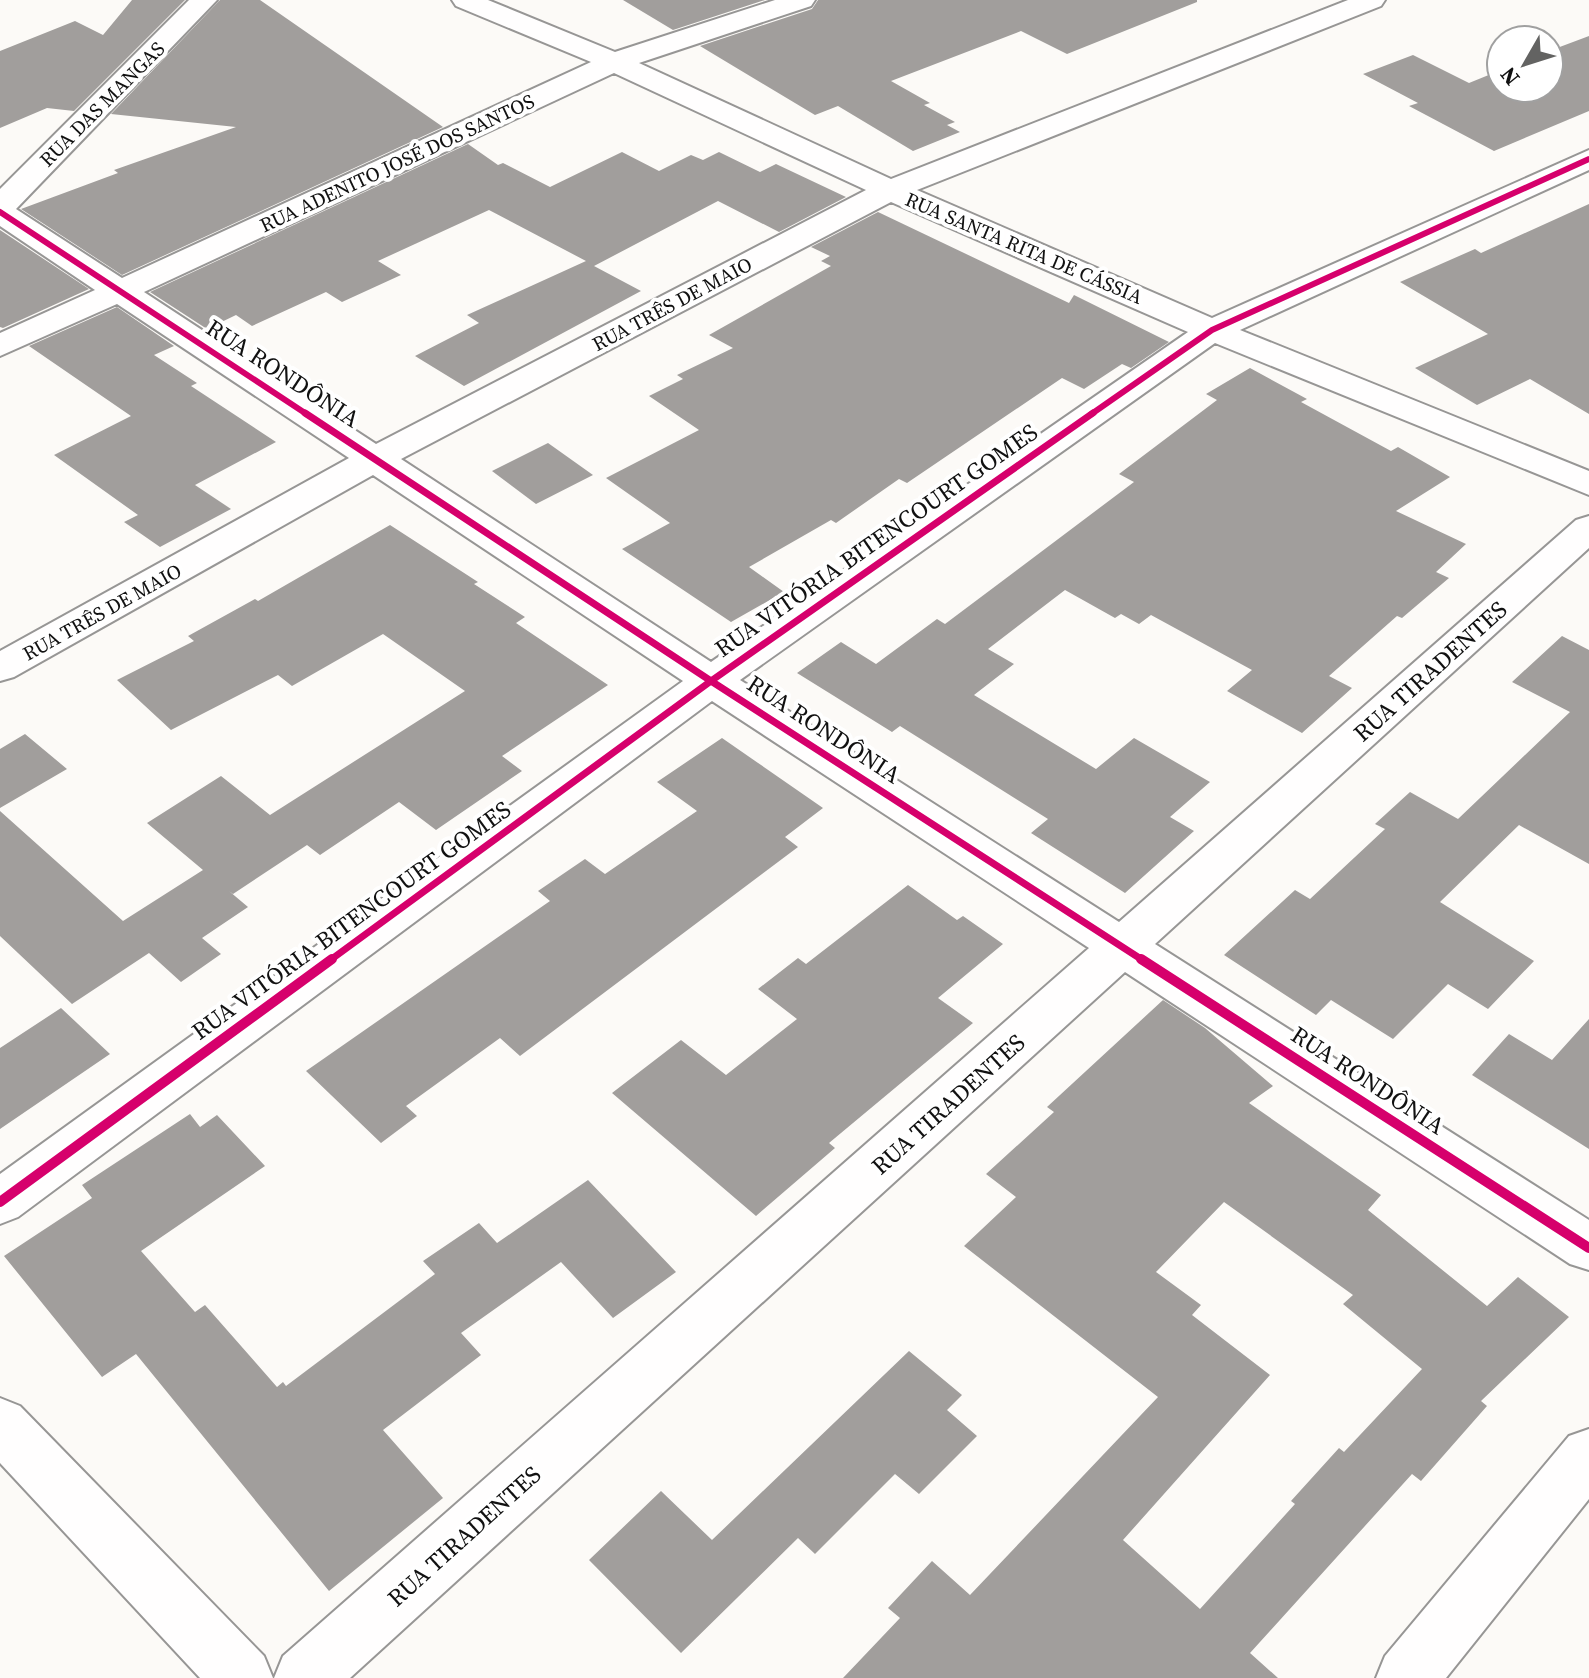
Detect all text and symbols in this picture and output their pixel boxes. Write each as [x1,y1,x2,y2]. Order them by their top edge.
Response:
north arrow [1485,24,1565,104]
street label: RUA DAS MANGAS [33,35,171,173]
text: N [1493,61,1526,92]
street label: RUA ADENITO JOSÉ DOS SANTOS [255,87,539,239]
street label: RUA SANTA RITA DE CÁSSIA [901,185,1148,311]
street label: RUA TRÊS DE MAIO [587,250,757,358]
street label: RUA RONDÔNIA [200,311,366,435]
street label: RUA VITÓRIA BITENCOURT GOMES [708,415,1044,665]
street label: RUA TRÊS DE MAIO [18,557,186,667]
street label: RUA TIRADENTES [1346,593,1514,749]
street label: RUA RONDÔNIA [741,667,907,791]
street label: RUA VITÓRIA BITENCOURT GOMES [185,793,517,1047]
street label: RUA RONDÔNIA [1285,1018,1451,1142]
street label: RUA TIRADENTES [864,1026,1032,1182]
street label: RUA TIRADENTES [380,1458,548,1614]

